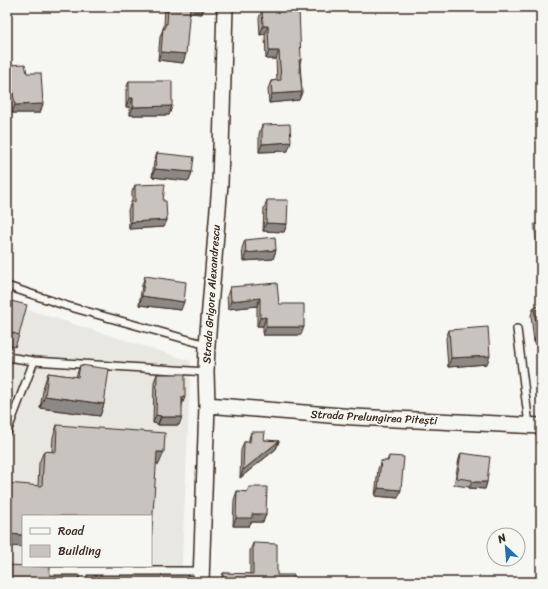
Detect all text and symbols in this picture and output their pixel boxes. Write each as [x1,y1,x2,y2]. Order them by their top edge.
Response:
street label: Strada Grigore Alexandrescu [197,224,226,364]
street label: Strada Prelungirea Pitești [310,405,439,430]
legend [22,515,152,567]
text: Road [58,520,85,542]
north arrow [486,527,526,567]
text: N [493,528,510,549]
text: Building [58,540,101,562]

